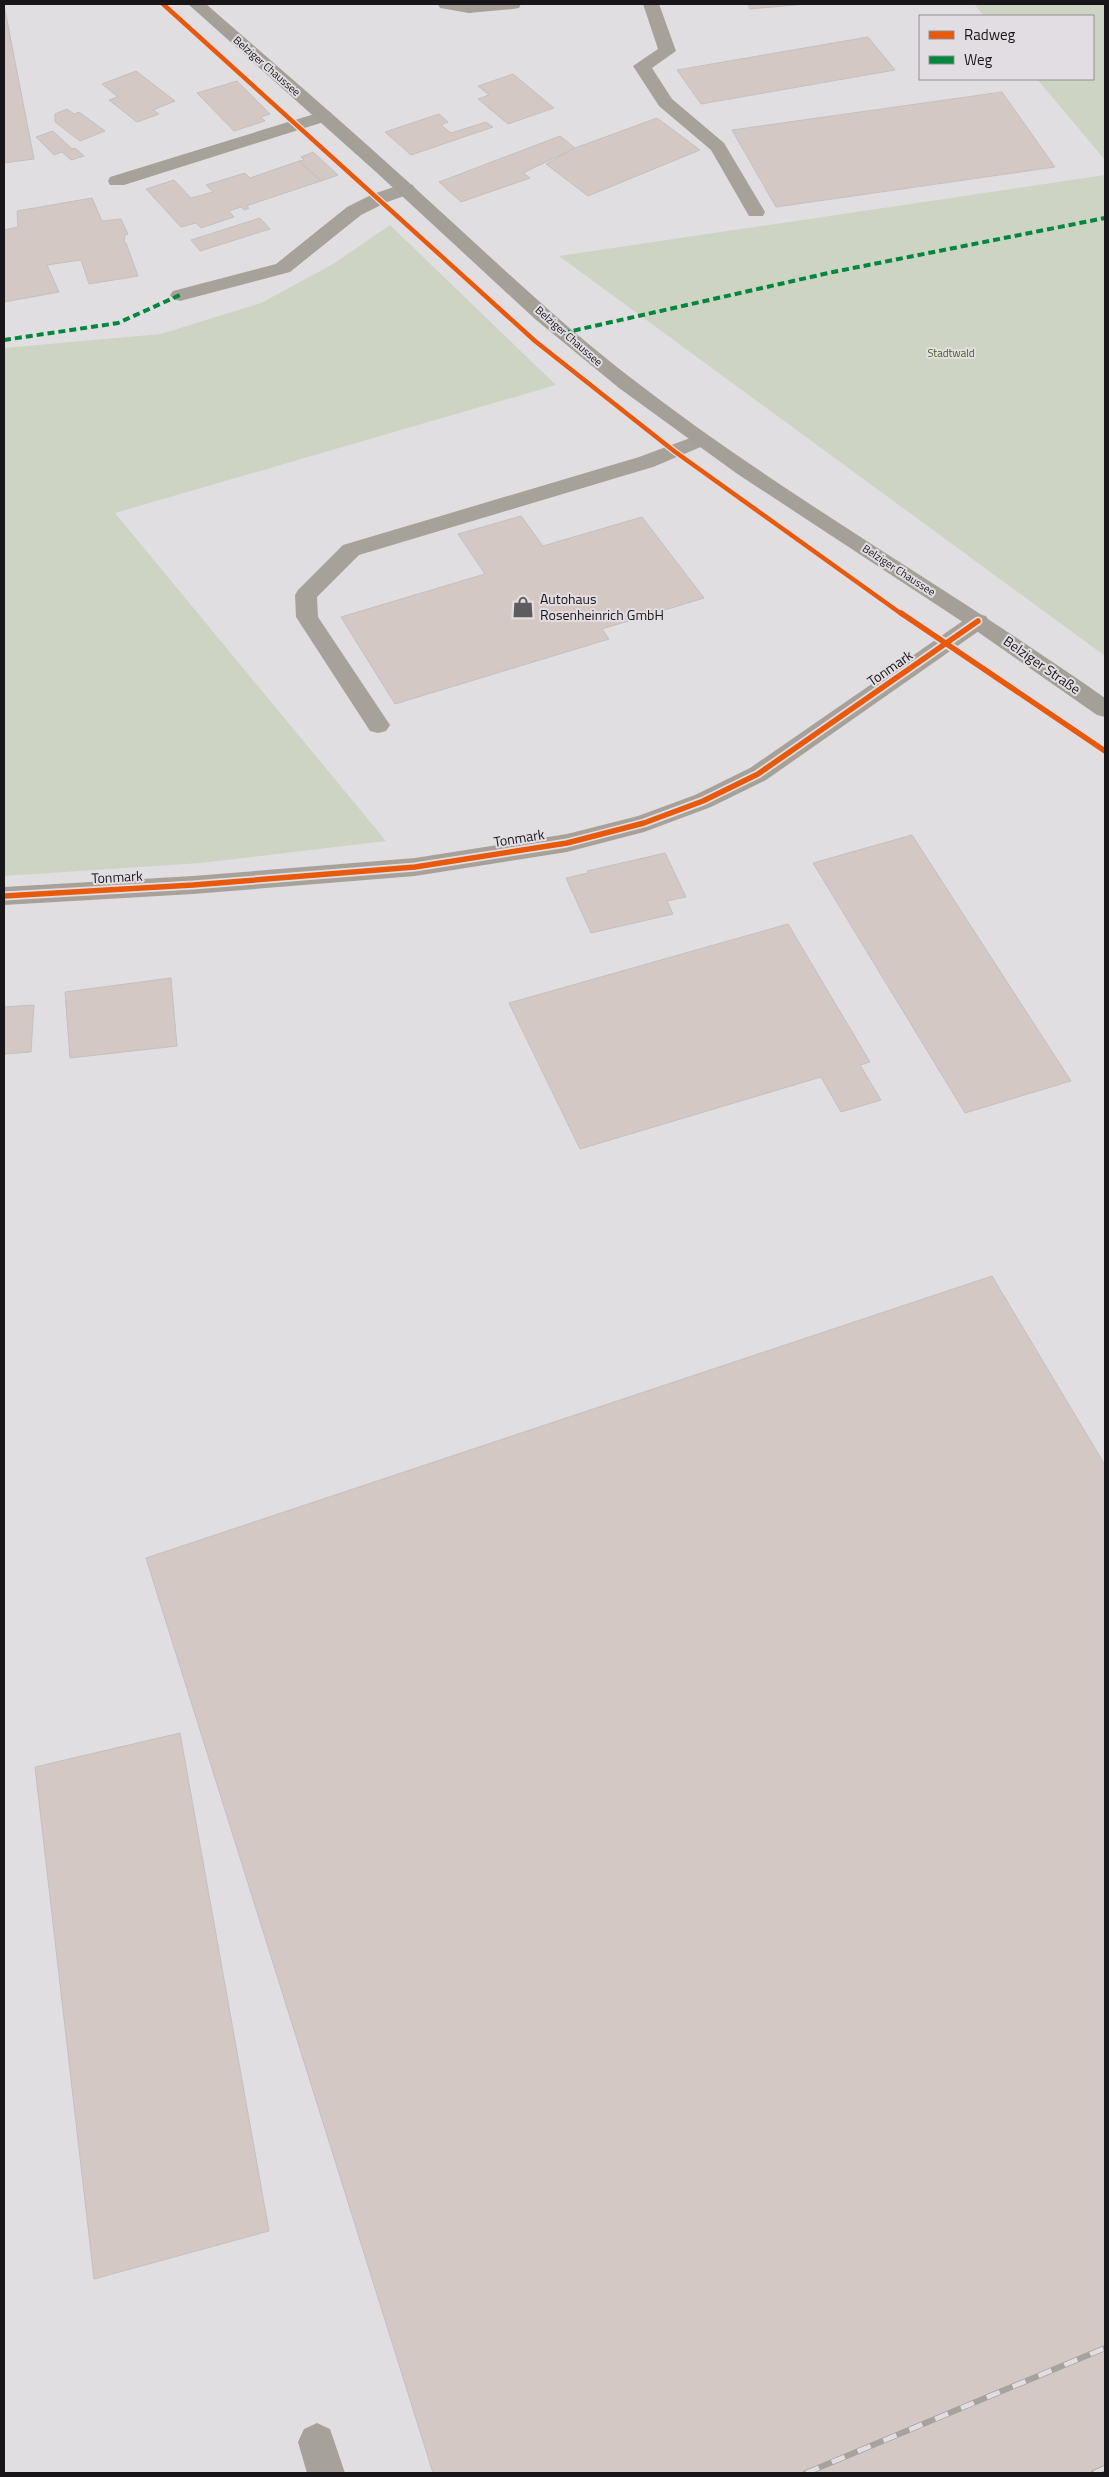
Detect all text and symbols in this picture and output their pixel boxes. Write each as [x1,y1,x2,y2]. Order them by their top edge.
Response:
legend [919,15,1094,80]
text: Radweg [964,23,1016,46]
street label: Belziger Chaussee [230,32,304,100]
text: Weg [964,48,993,71]
street label: Belziger Chaussee [532,302,606,370]
park label: Stadtwald [927,345,975,361]
street label: Belziger Chaussee [859,540,939,600]
place label: Autohaus Rosenheinrich GmbH [540,588,664,625]
shop icon: Autohaus Rosenheinrich GmbH [510,594,536,620]
street label: Belziger Straße [999,630,1085,699]
street label: Tonmark [863,644,917,691]
street label: Tonmark [492,823,546,852]
street label: Tonmark [91,865,143,888]

